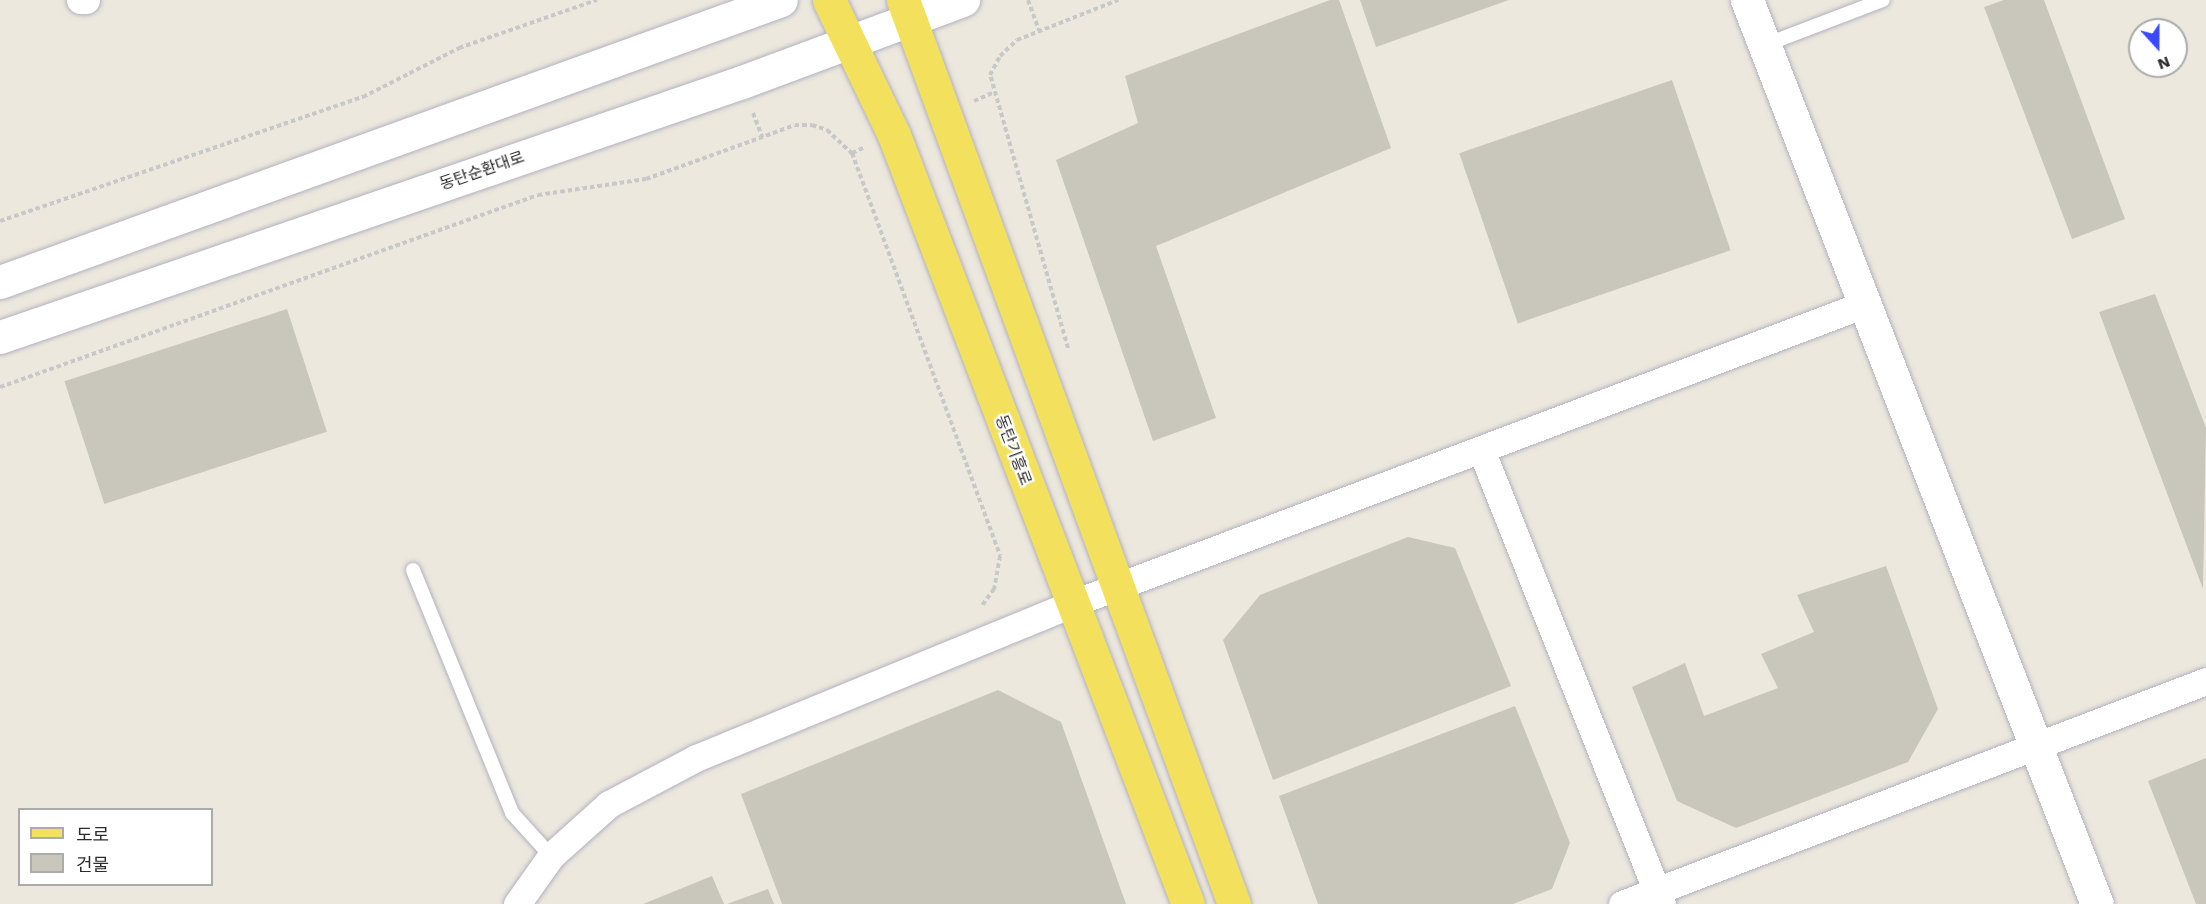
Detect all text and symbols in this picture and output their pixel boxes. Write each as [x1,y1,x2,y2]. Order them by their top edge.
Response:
north arrow [2128,18,2188,78]
text: N [2155,52,2173,74]
street label: 동탄순환대로 [437,148,527,194]
street label: 동탄기흥로 [991,412,1035,488]
legend [18,808,213,886]
text: 도로 [76,824,109,845]
text: 건물 [76,854,109,875]

